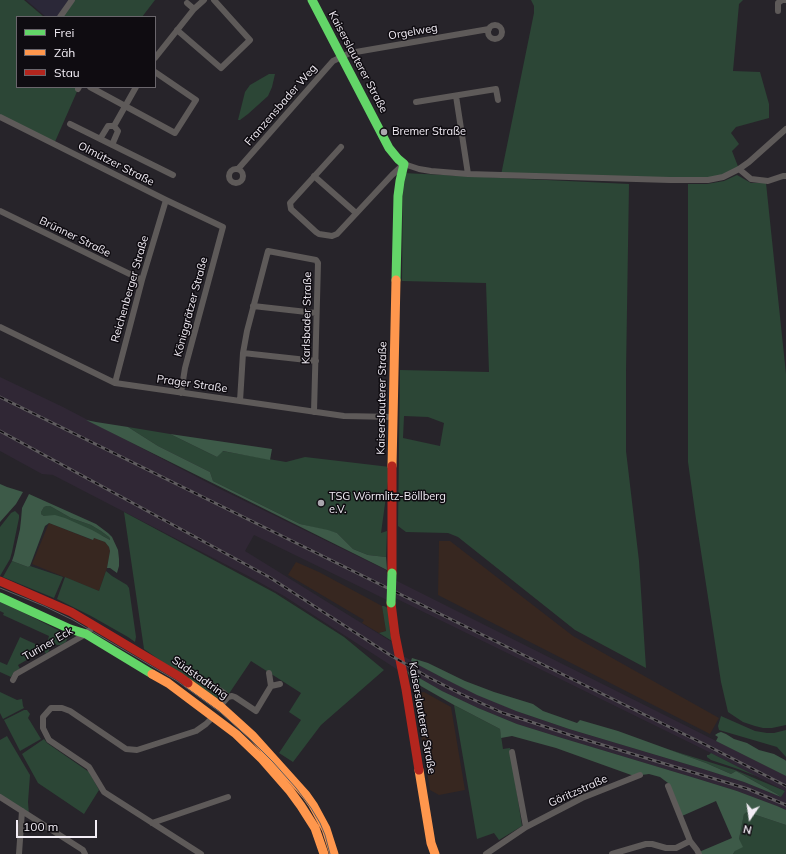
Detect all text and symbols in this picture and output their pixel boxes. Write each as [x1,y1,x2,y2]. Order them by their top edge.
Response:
street label: Kaiserslauterer Straße [326,9,390,115]
legend [16,16,156,88]
street label: Orgelweg [387,21,439,43]
text: Frei [54,25,74,40]
text: Zäh [54,45,75,60]
street label: Franzensbader Weg [242,62,320,148]
text: Stau [54,65,80,80]
place label: Bremer Straße [392,125,466,139]
marker: Bremer Straße [379,127,389,137]
street label: Olmützer Straße [76,139,156,189]
street label: Brünner Straße [37,214,113,260]
street label: Reichenberger Straße [108,234,152,344]
street label: Königgrätzer Straße [171,256,211,358]
street label: Karlsbader Straße [300,272,314,364]
street label: Kaiserslauterer Straße [374,341,390,455]
street label: Prager Straße [156,373,228,395]
place label: TSG Wörmlitz-Böllberg e.V. [329,490,446,516]
marker: TSG Wörmlitz-Böllberg e.V. [316,498,326,508]
street label: Turiner Eck [21,624,75,664]
street label: Südstadtring [169,654,231,702]
street label: Kaiserslauterer Straße [406,661,438,775]
street label: Göritzstraße [546,772,610,810]
north arrow [730,798,770,838]
scale bar [18,812,99,838]
text: 100 m [23,819,58,834]
text: N [742,822,753,837]

